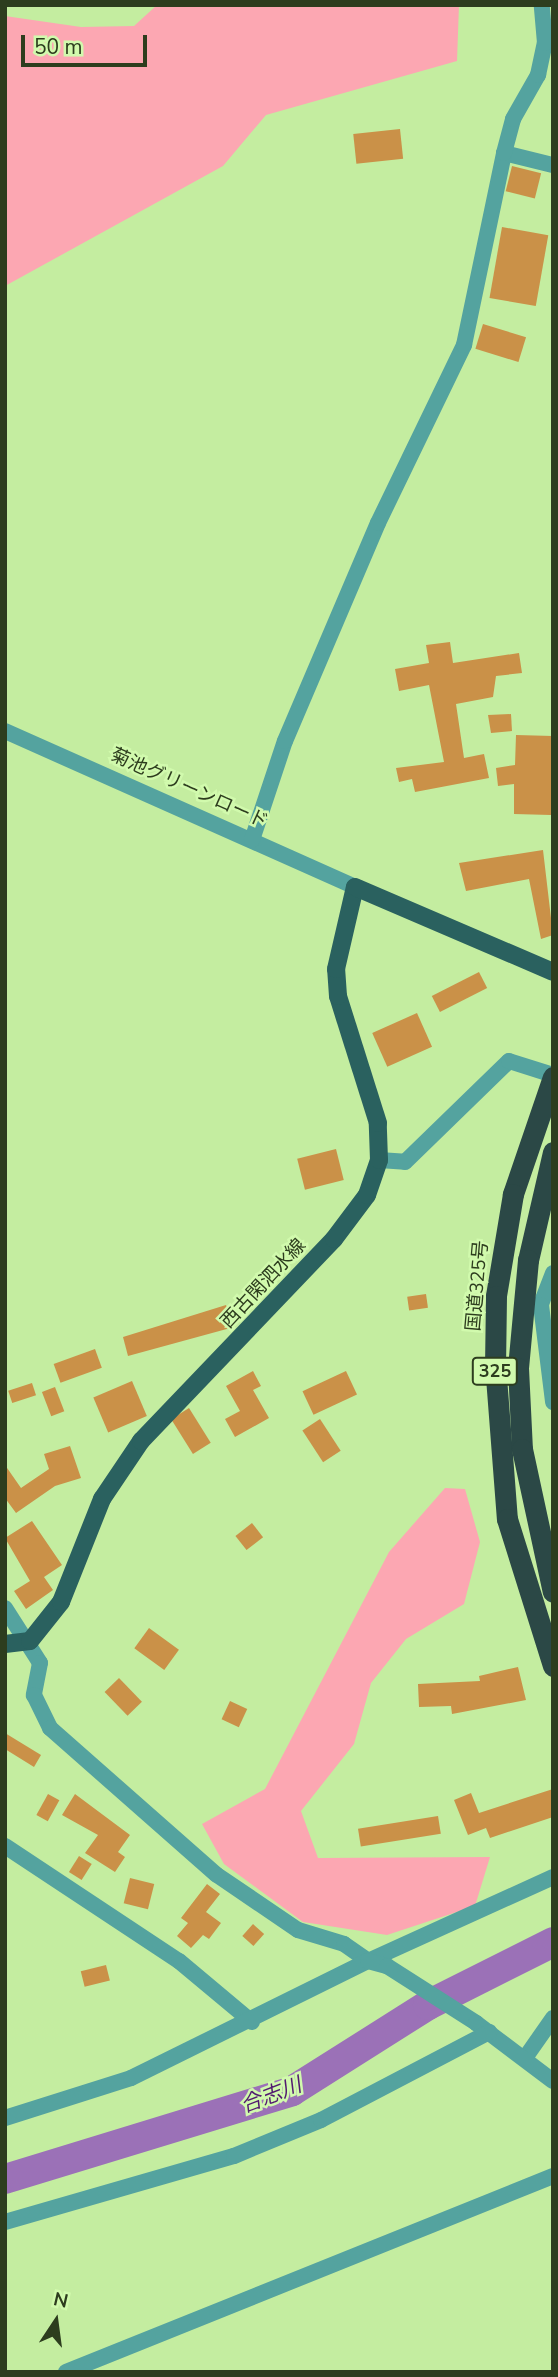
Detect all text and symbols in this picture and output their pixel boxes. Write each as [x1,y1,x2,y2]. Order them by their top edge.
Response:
scale bar [24,21,150,65]
text: 50 m [34,33,83,61]
street label: 菊池グリーンロード [106,744,272,834]
street label: 西古閑泗水線 [217,1235,311,1333]
street label: 国道325号 [463,1240,493,1332]
road number: 325 [470,1356,520,1386]
water label: 合志川 [237,2072,305,2118]
north arrow [21,2286,91,2356]
text: N [51,2286,71,2315]

